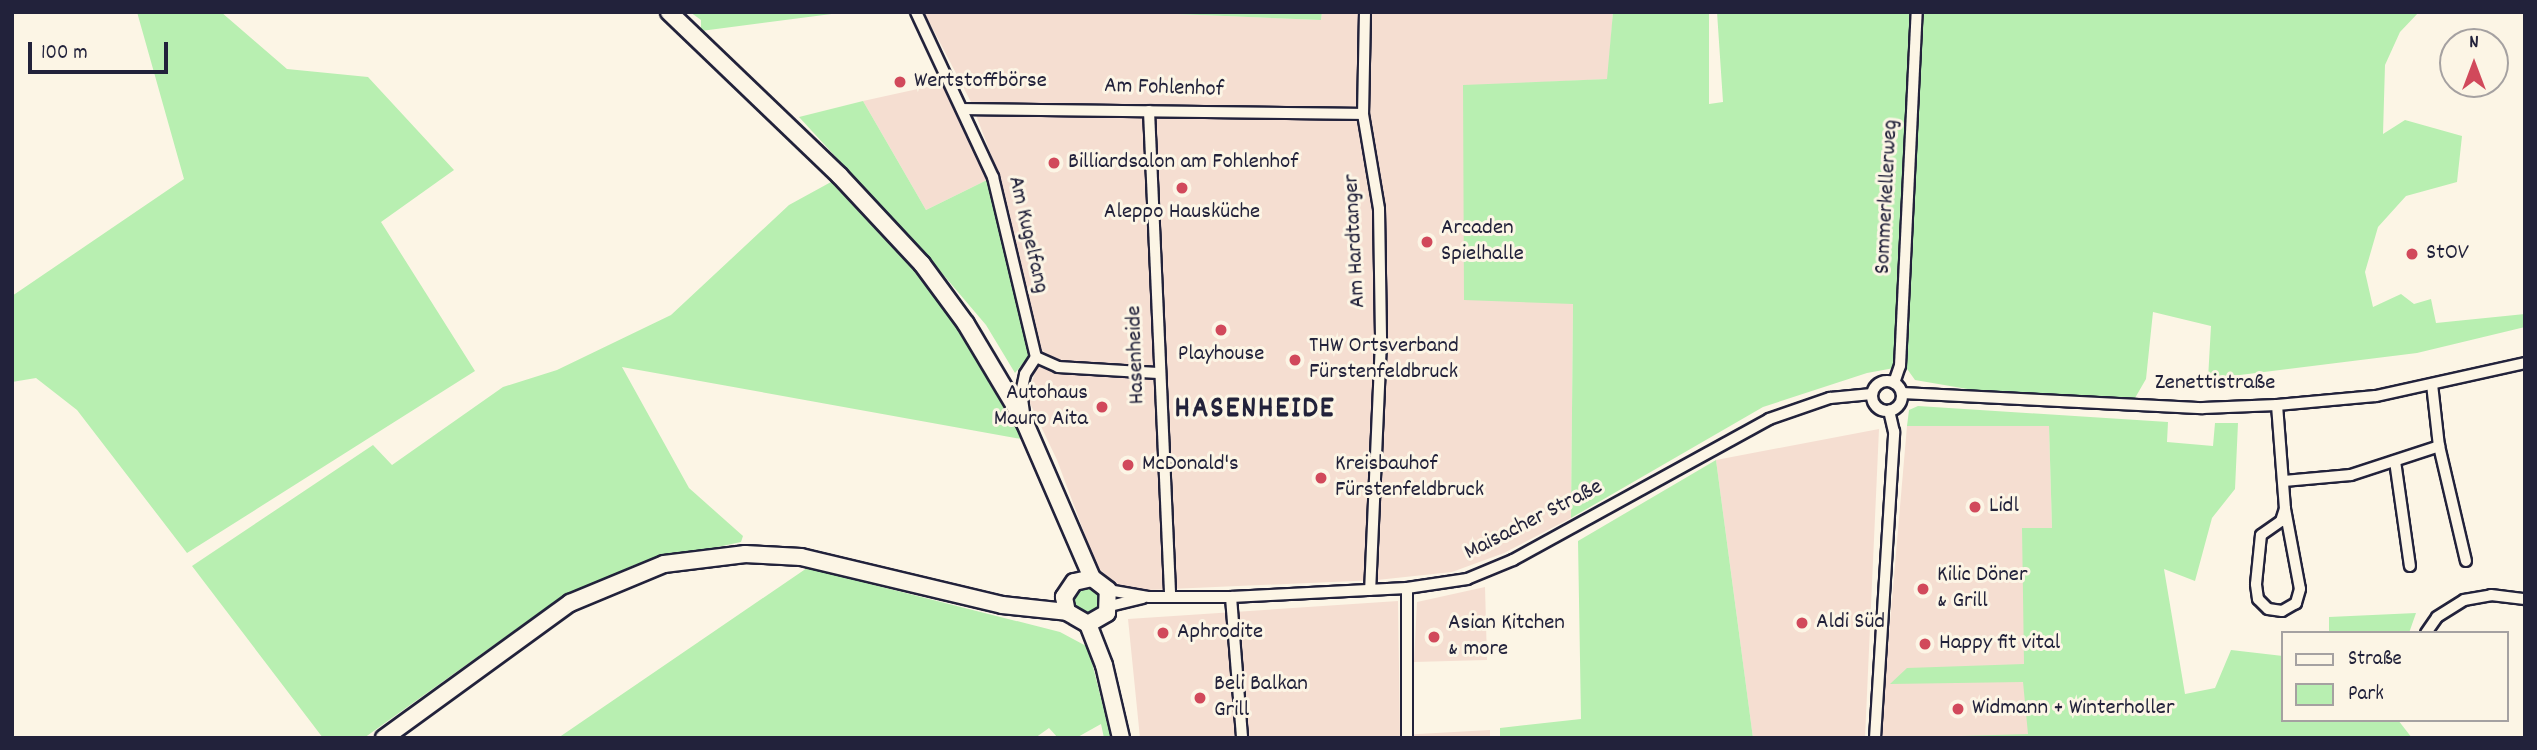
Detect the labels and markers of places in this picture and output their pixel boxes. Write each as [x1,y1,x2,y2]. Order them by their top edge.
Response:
place label: Wertstoffbörse [914,68,1047,96]
marker: Wertstoffbörse [892,74,908,90]
place label: Billiardsalon am Fohlenhof [1068,149,1298,177]
marker: Billiardsalon am Fohlenhof [1046,155,1062,171]
marker: Aleppo Hausküche [1174,180,1190,196]
place label: Aleppo Hausküche [1104,199,1260,227]
place label: Arcaden Spielhalle [1441,215,1524,269]
marker: Arcaden Spielhalle [1419,234,1435,250]
place label: StOV [2426,240,2469,268]
marker: StOV [2404,246,2420,262]
marker: Playhouse [1213,322,1229,338]
place label: THW Ortsverband Fürstenfeldbruck [1309,333,1459,387]
place label: Playhouse [1178,341,1264,369]
marker: THW Ortsverband Fürstenfeldbruck [1287,352,1303,368]
place label: Autohaus Mauro Aita [994,380,1088,434]
marker: Autohaus Mauro Aita [1094,399,1110,415]
place label: McDonald's [1142,451,1239,479]
place label: Kreisbauhof Fürstenfeldbruck [1335,451,1484,505]
marker: McDonald's [1120,457,1136,473]
marker: Kreisbauhof Fürstenfeldbruck [1313,470,1329,486]
place label: Lidl [1989,493,2019,521]
marker: Lidl [1967,499,1983,515]
place label: Kilic Döner & Grill [1937,562,2027,616]
marker: Kilic Döner & Grill [1915,581,1931,597]
place label: Aldi Süd [1816,609,1885,637]
place label: Asian Kitchen & more [1448,610,1565,664]
marker: Aldi Süd [1794,615,1810,631]
place label: Aphrodite [1177,619,1263,647]
marker: Aphrodite [1155,625,1171,641]
marker: Asian Kitchen & more [1426,629,1442,645]
place label: Happy fit vital [1939,630,2060,658]
marker: Happy fit vital [1917,636,1933,652]
place label: Beli Balkan Grill [1214,671,1308,725]
marker: Beli Balkan Grill [1192,690,1208,706]
place label: Widmann + Winterholler [1972,695,2174,723]
marker: Widmann + Winterholler [1950,701,1966,717]

